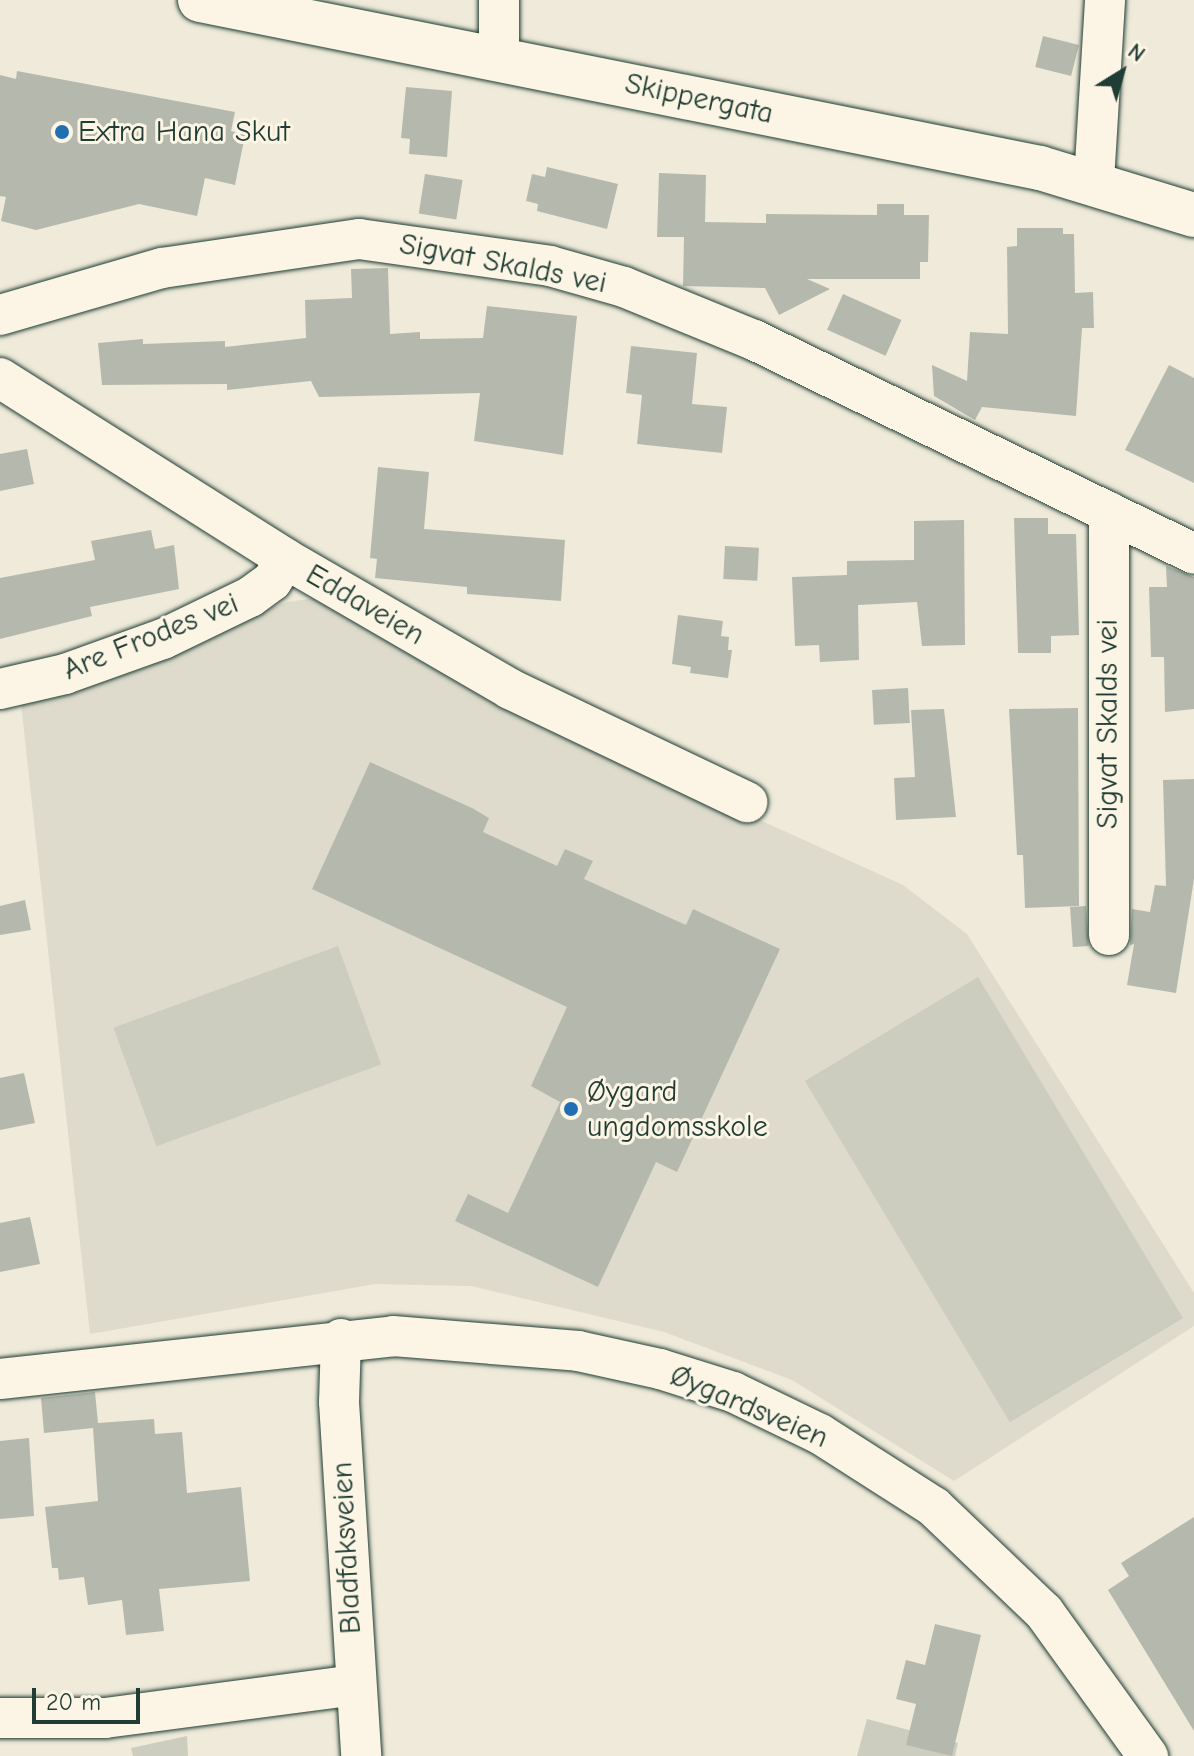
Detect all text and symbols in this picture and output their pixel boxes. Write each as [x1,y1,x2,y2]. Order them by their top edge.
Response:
north arrow [1082,32,1162,112]
text: N [1123,38,1150,68]
street label: Skippergata [622,66,776,132]
place label: Extra Hana Skut [78,114,290,150]
marker: Extra Hana Skut [53,123,71,141]
street label: Sigvat Skalds vei [397,226,609,302]
street label: Eddaveien [299,557,431,653]
street label: Are Frodes vei [58,586,244,688]
street label: Sigvat Skalds vei [1090,619,1126,829]
place label: Øygard ungdomsskole [587,1074,768,1144]
marker: Øygard ungdomsskole [562,1100,580,1118]
street label: Øygardsveien [665,1358,833,1456]
street label: Bladfaksveien [325,1461,369,1635]
scale bar [36,1672,144,1722]
text: 20 m [46,1688,101,1716]

